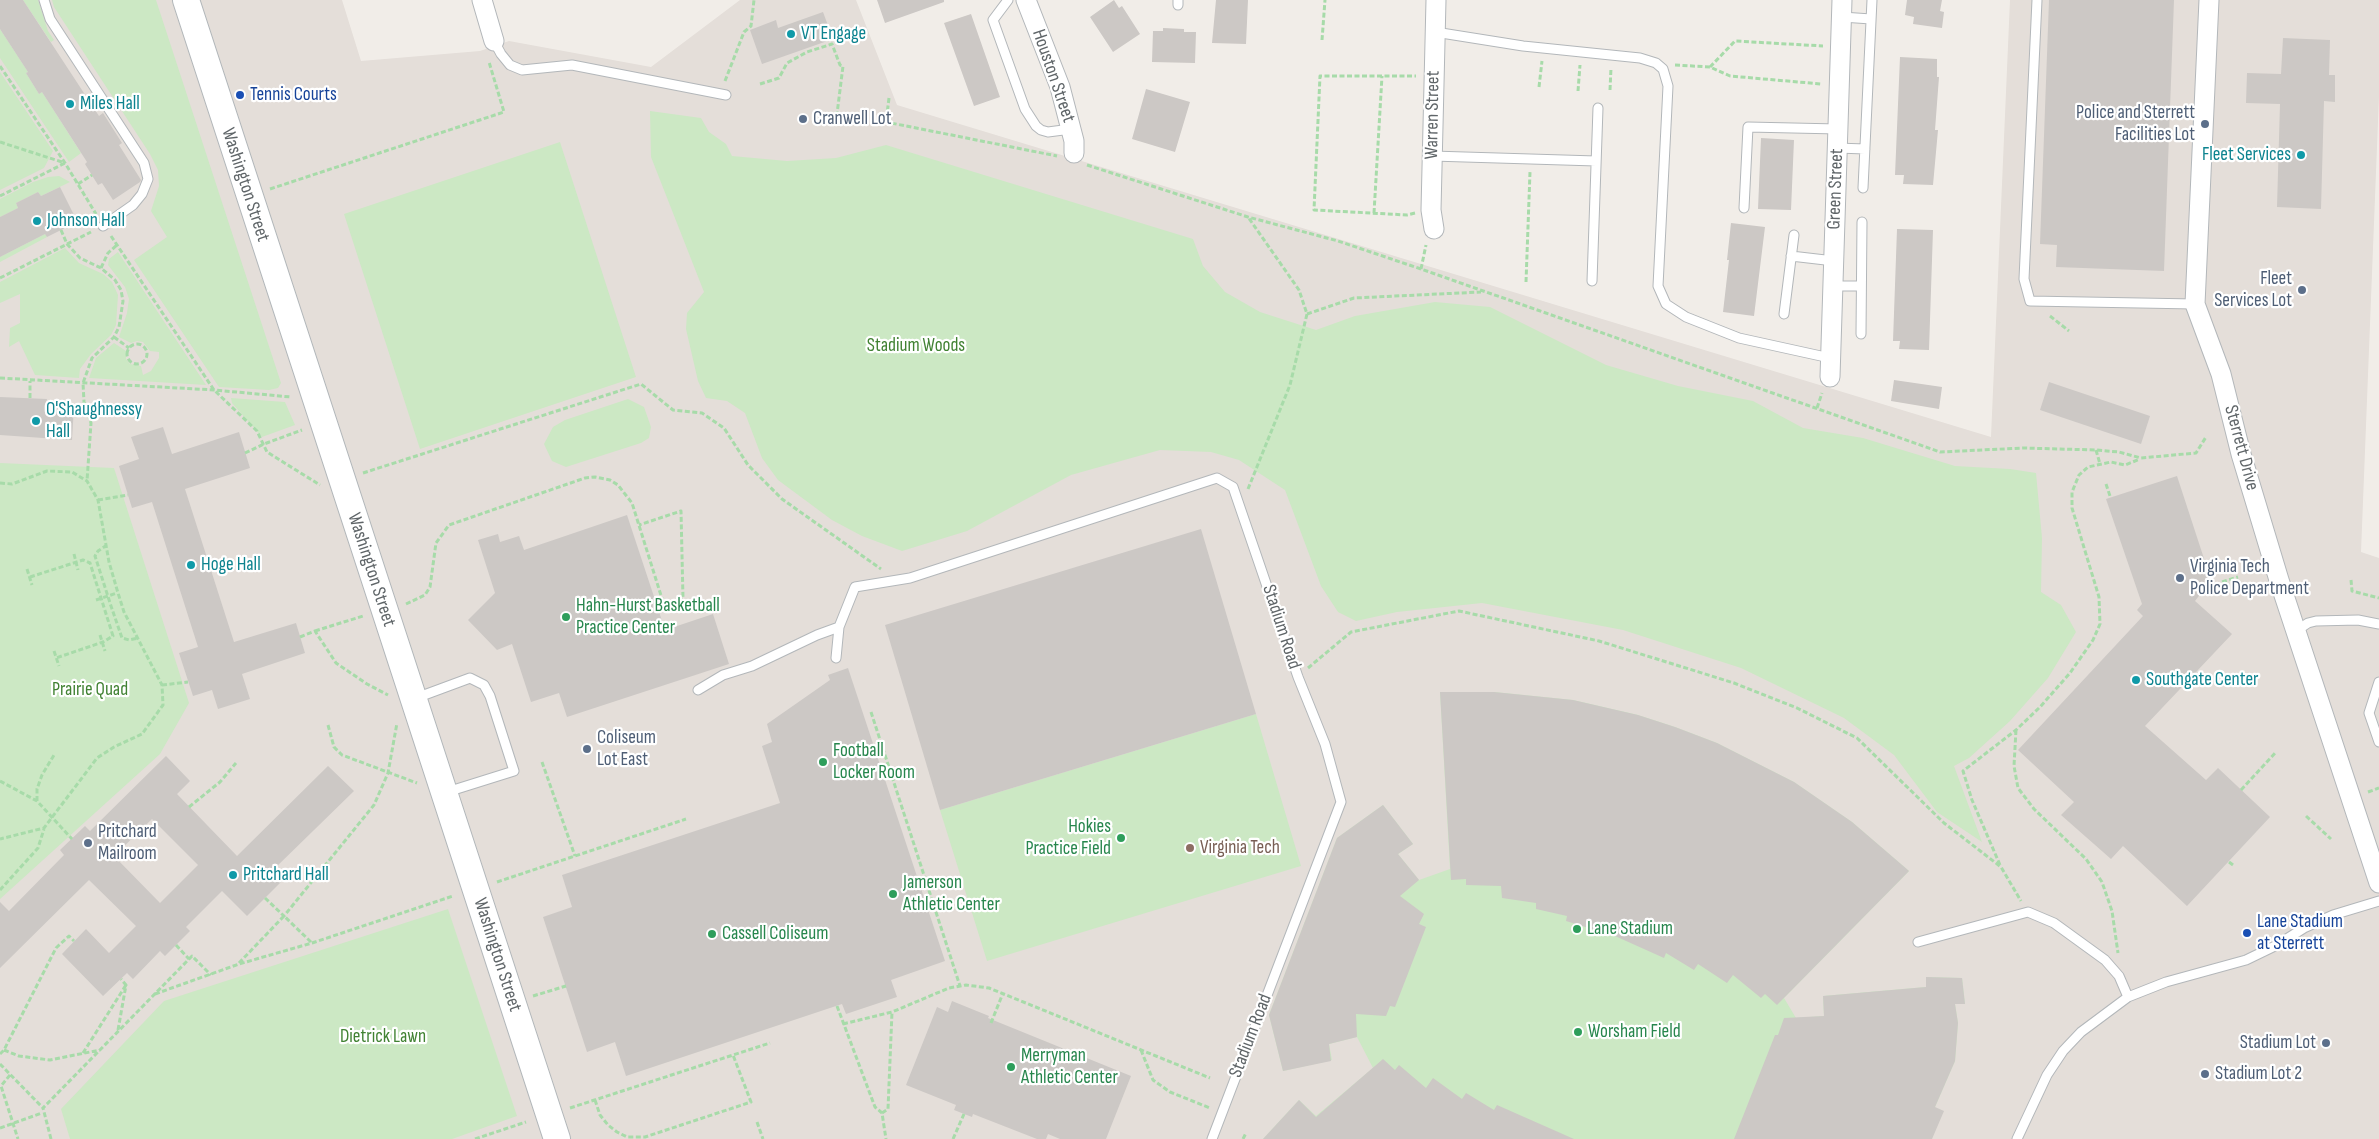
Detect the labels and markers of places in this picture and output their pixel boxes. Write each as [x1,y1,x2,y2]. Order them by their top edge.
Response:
place label: VT Engage [801,23,866,45]
marker: VT Engage [785,28,797,40]
place label: Tennis Courts [250,84,337,106]
marker: Tennis Courts [234,89,246,101]
place label: Miles Hall [80,93,140,115]
marker: Miles Hall [64,98,76,110]
place label: Police and Sterrett Facilities Lot [2076,102,2195,146]
place label: Cranwell Lot [813,108,892,130]
marker: Cranwell Lot [797,113,809,125]
marker: Police and Sterrett Facilities Lot [2199,118,2211,130]
place label: Fleet Services [2202,144,2291,166]
marker: Fleet Services [2295,149,2307,161]
place label: Johnson Hall [47,210,125,232]
marker: Johnson Hall [31,215,43,227]
place label: Fleet Services Lot [2214,268,2292,312]
marker: Fleet Services Lot [2296,284,2308,296]
place label: O'Shaughnessy Hall [46,399,142,443]
marker: O'Shaughnessy Hall [30,415,42,427]
place label: Hoge Hall [201,554,261,576]
place label: Virginia Tech Police Department [2190,556,2309,600]
marker: Hoge Hall [185,559,197,571]
marker: Virginia Tech Police Department [2174,572,2186,584]
place label: Hahn-Hurst Basketball Practice Center [576,595,720,639]
marker: Hahn-Hurst Basketball Practice Center [560,611,572,623]
place label: Southgate Center [2146,669,2259,691]
marker: Southgate Center [2130,674,2142,686]
place label: Coliseum Lot East [597,727,656,771]
place label: Football Locker Room [833,740,915,784]
marker: Coliseum Lot East [581,743,593,755]
marker: Football Locker Room [817,756,829,768]
place label: Hokies Practice Field [1025,816,1111,860]
place label: Pritchard Mailroom [98,821,157,865]
marker: Hokies Practice Field [1115,832,1127,844]
marker: Pritchard Mailroom [82,837,94,849]
place label: Virginia Tech [1200,837,1280,859]
marker: Virginia Tech [1184,842,1196,854]
place label: Pritchard Hall [243,864,329,886]
marker: Pritchard Hall [227,869,239,881]
place label: Jamerson Athletic Center [903,872,1000,916]
marker: Jamerson Athletic Center [887,888,899,900]
place label: Lane Stadium at Sterrett [2257,911,2343,955]
place label: Lane Stadium [1587,918,1673,940]
place label: Cassell Coliseum [722,923,828,945]
marker: Lane Stadium [1571,923,1583,935]
marker: Lane Stadium at Sterrett [2241,927,2253,939]
marker: Cassell Coliseum [706,928,718,940]
place label: Worsham Field [1588,1021,1681,1043]
marker: Worsham Field [1572,1026,1584,1038]
place label: Stadium Lot [2240,1032,2316,1054]
marker: Stadium Lot [2320,1037,2332,1049]
place label: Merryman Athletic Center [1021,1045,1118,1089]
marker: Merryman Athletic Center [1005,1061,1017,1073]
place label: Stadium Lot 2 [2215,1063,2302,1085]
marker: Stadium Lot 2 [2199,1068,2211,1080]

